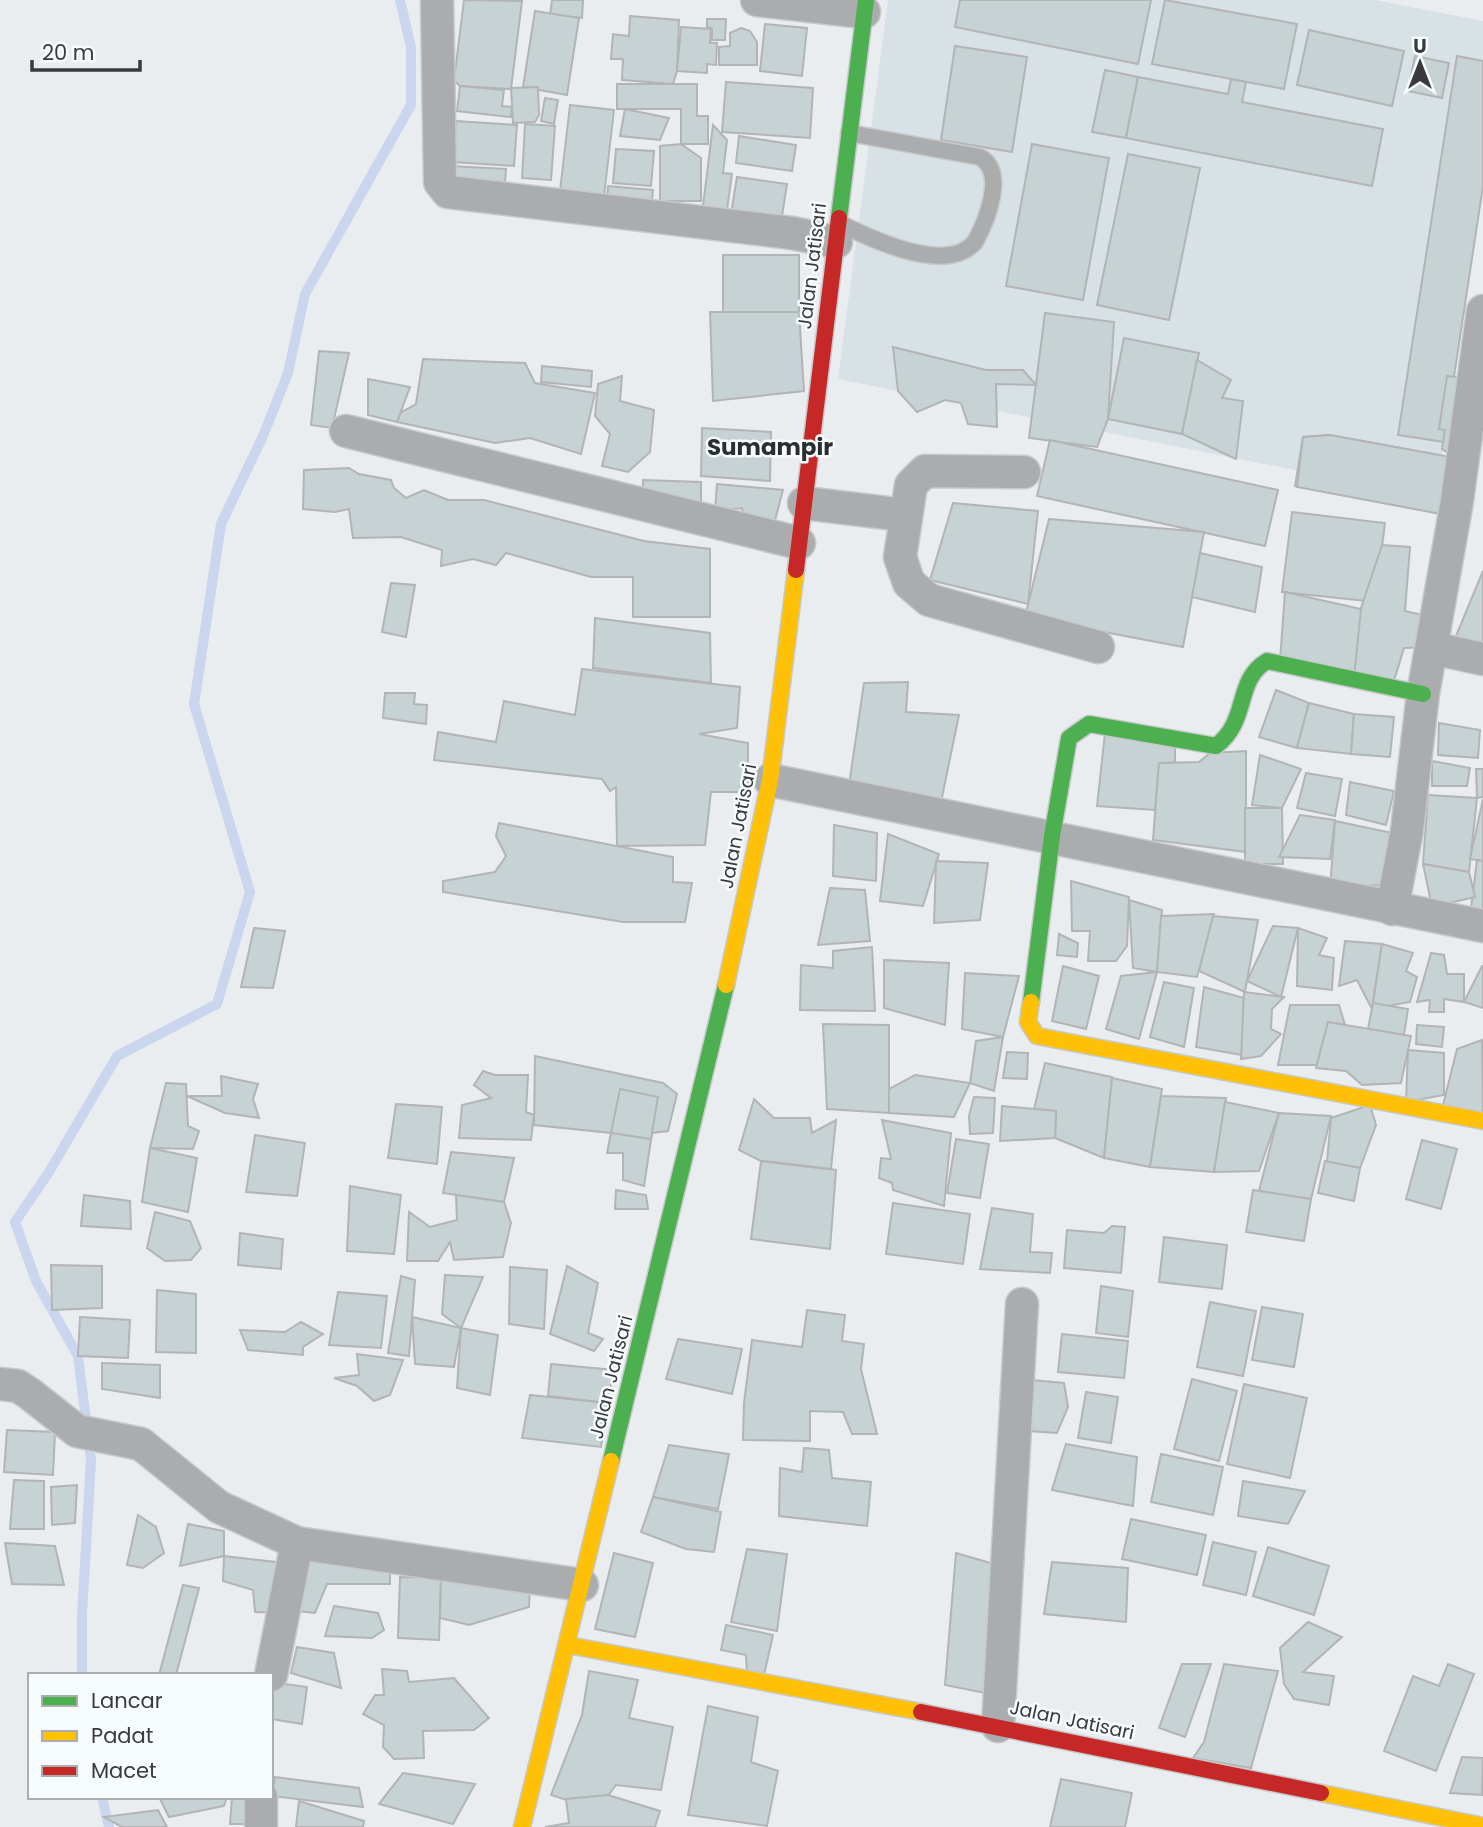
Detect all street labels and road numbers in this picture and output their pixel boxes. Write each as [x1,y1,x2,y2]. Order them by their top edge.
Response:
street label: Jalan Jatisari [791,201,833,331]
street label: Jalan Jatisari [713,761,763,891]
street label: Jalan Jatisari [583,1312,639,1442]
street label: Jalan Jatisari [1007,1694,1137,1746]

